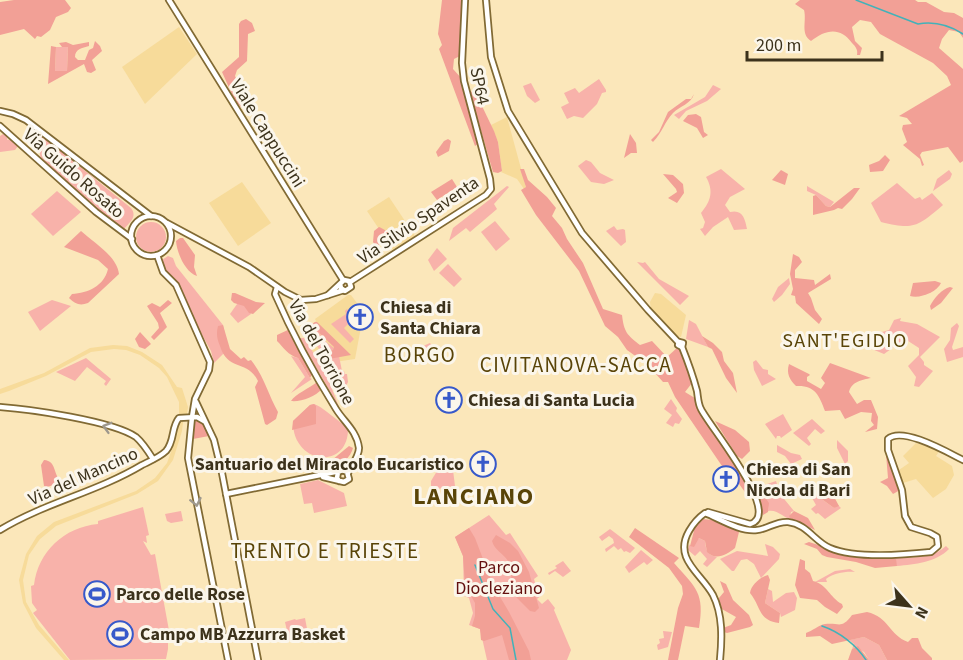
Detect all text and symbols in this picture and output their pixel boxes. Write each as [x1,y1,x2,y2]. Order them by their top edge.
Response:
scale bar [747,24,882,62]
text: 200 m [756,33,801,58]
street label: SP64 [463,65,496,107]
street label: Viale Cappuccini [224,74,311,192]
street label: Via Guido Rosato [18,122,130,224]
street label: Via Silvio Spaventa [353,170,484,270]
street label: Via del Torrione [282,295,361,410]
place label: Chiesa di Santa Chiara [380,295,481,341]
church icon: Chiesa di Santa Chiara [345,302,375,332]
district label: SANT'EGIDIO [782,327,908,355]
district label: BORGO [384,340,456,370]
district label: CIVITANOVA-SACCA [480,350,672,380]
church icon: Chiesa di Santa Lucia [434,385,464,415]
place label: Chiesa di Santa Lucia [468,388,635,413]
one-way arrow [102,422,113,434]
street label: Via del Mancino [24,441,142,512]
church icon: Santuario del Miracolo Eucaristico [468,449,498,479]
place label: Santuario del Miracolo Eucaristico [195,452,464,477]
place label: Chiesa di San Nicola di Bari [746,457,851,503]
church icon: Chiesa di San Nicola di Bari [711,464,741,494]
district label: LANCIANO [413,479,535,514]
one-way arrow [189,497,202,507]
district label: TRENTO E TRIESTE [231,536,419,566]
park label: Parco Diocleziano [455,555,543,601]
north arrow [879,576,939,636]
sports icon: Parco delle Rose [82,579,112,609]
place label: Parco delle Rose [116,582,245,607]
text: N [909,603,934,622]
sports icon: Campo MB Azzurra Basket [105,619,135,649]
place label: Campo MB Azzurra Basket [140,622,345,647]

